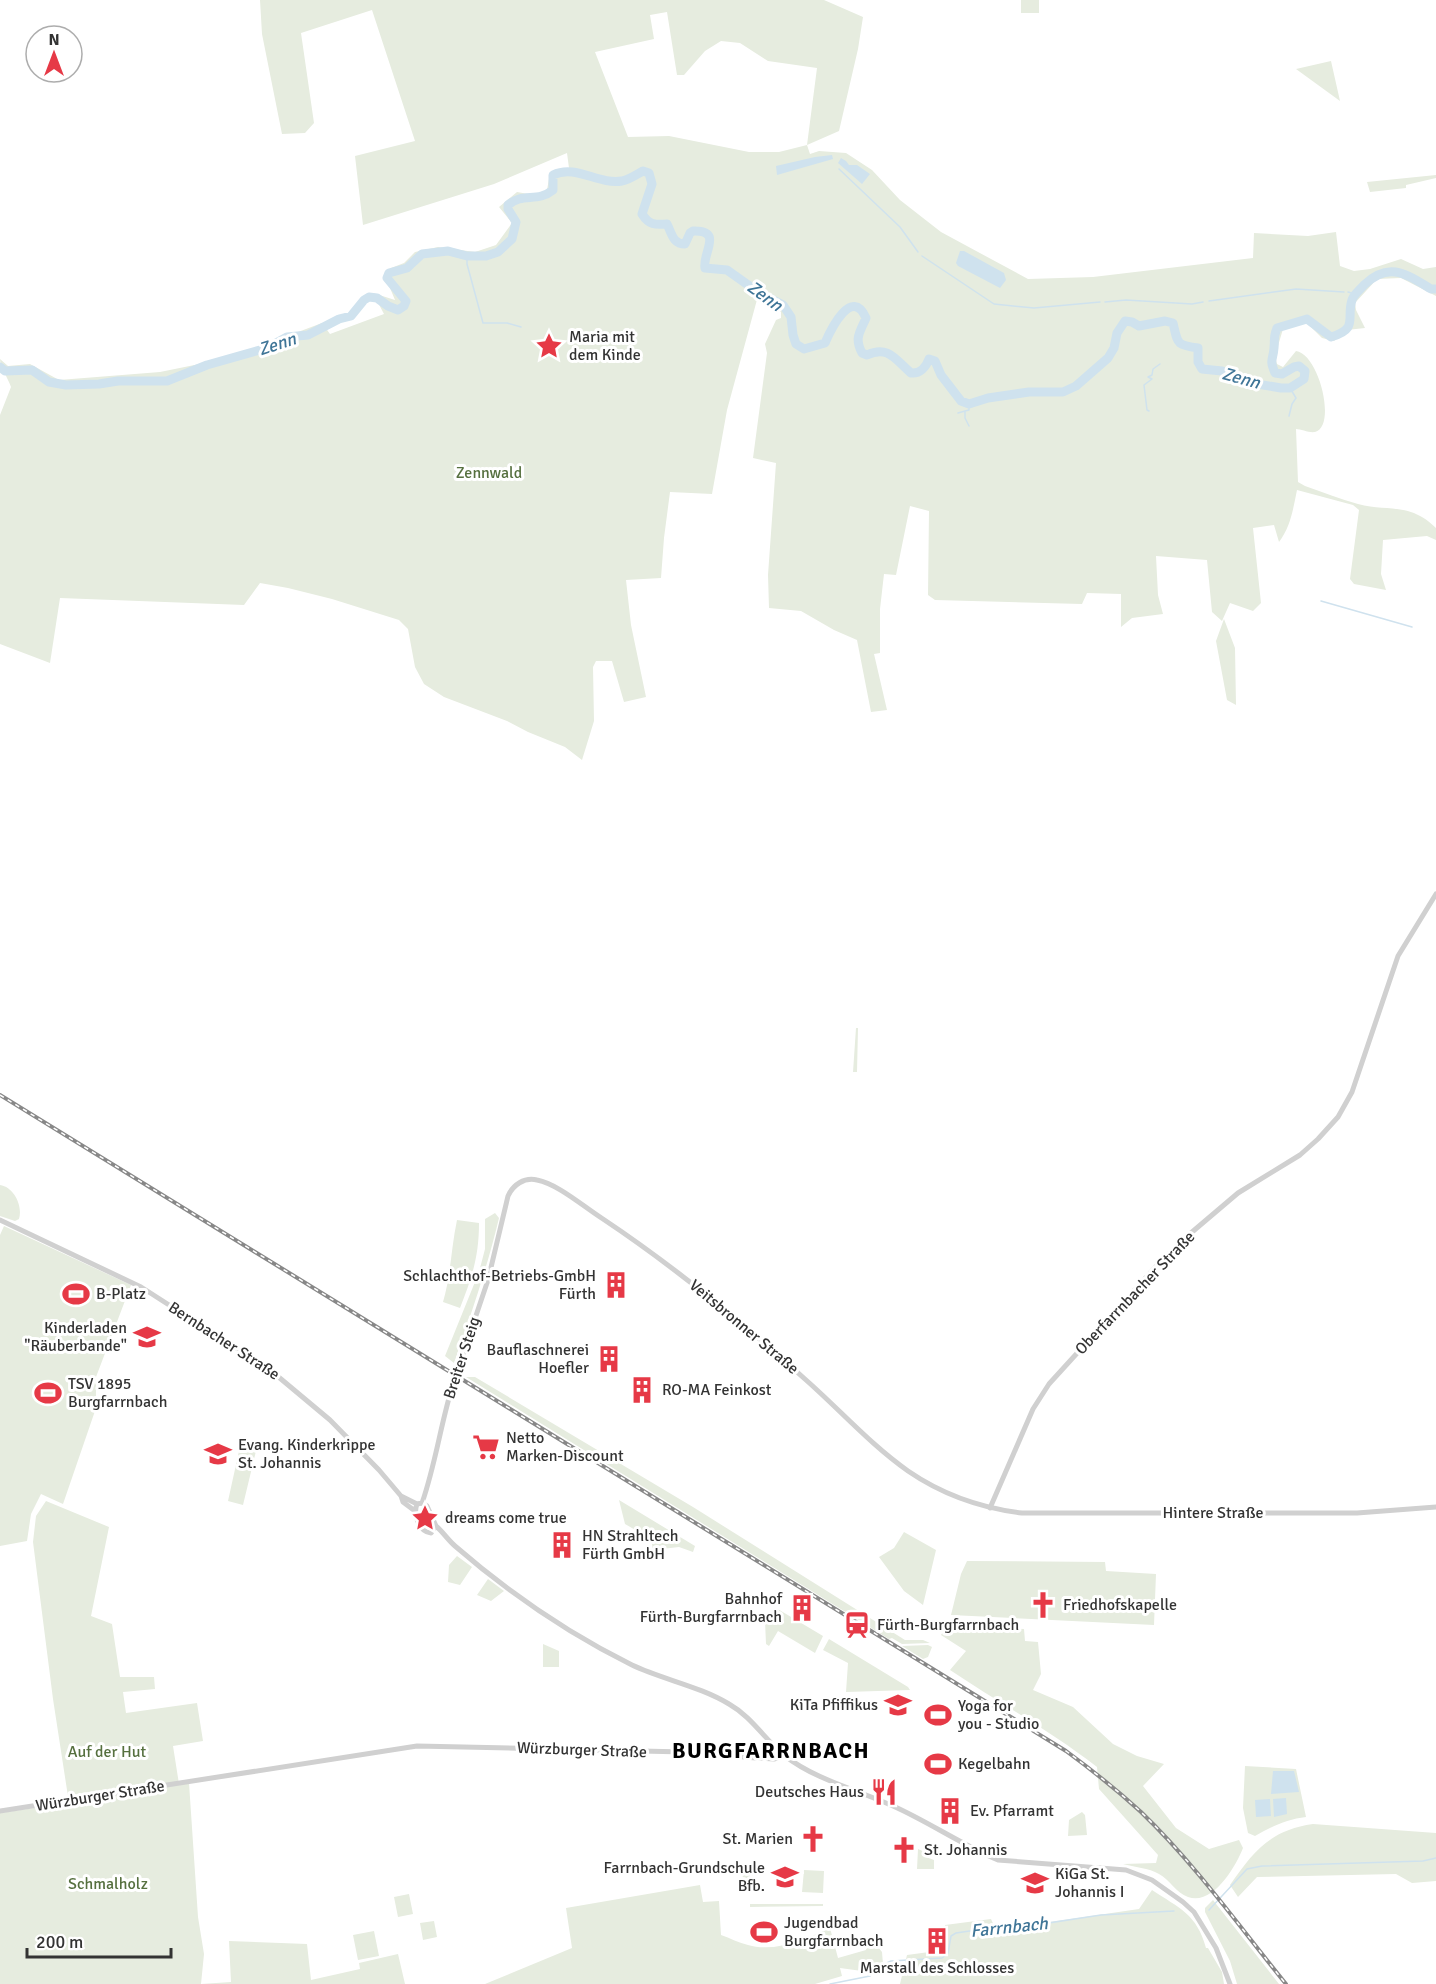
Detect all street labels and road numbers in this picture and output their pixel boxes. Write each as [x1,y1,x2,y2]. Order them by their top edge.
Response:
street label: Oberfarrnbacher Straße [1071,1227,1199,1359]
street label: Veitsbronner Straße [685,1275,803,1379]
street label: Bernbacher Straße [165,1298,283,1384]
street label: Breiter Steig [439,1314,485,1402]
street label: Hintere Straße [1163,1503,1263,1523]
street label: Würzburger Straße [517,1738,647,1762]
street label: Würzburger Straße [34,1776,166,1816]

